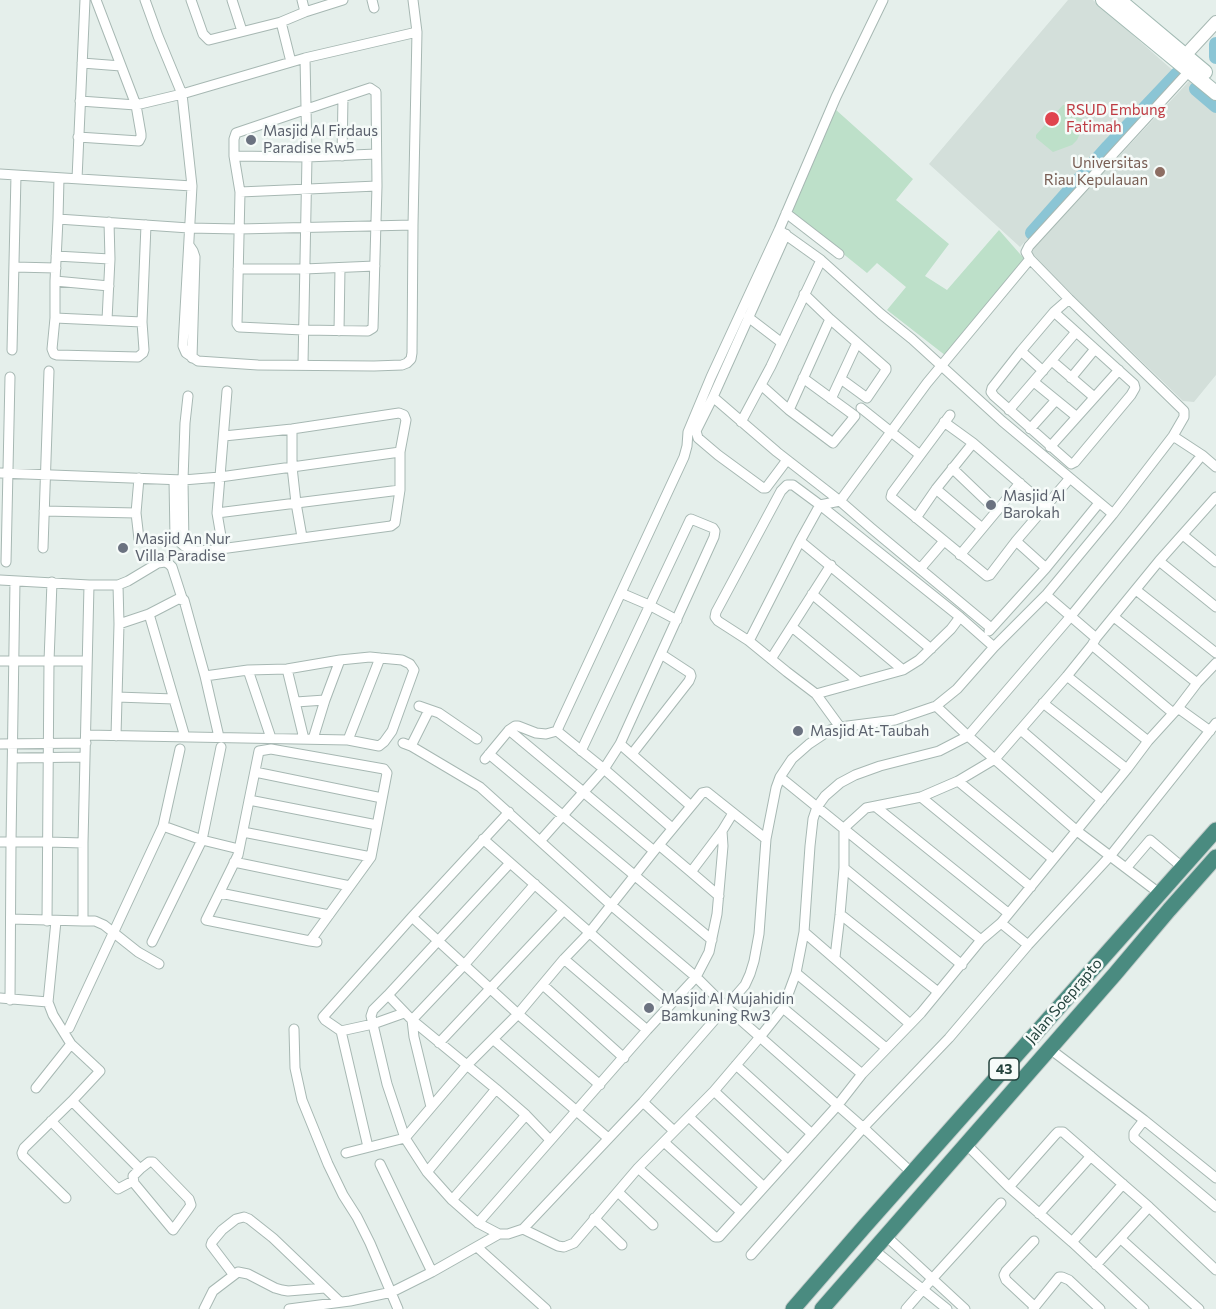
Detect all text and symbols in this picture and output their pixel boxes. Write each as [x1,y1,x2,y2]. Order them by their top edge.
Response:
place label: RSUD Embung Fatimah [1066,101,1166,136]
marker: RSUD Embung Fatimah [1043,110,1061,128]
place label: Masjid Al Firdaus Paradise Rw5 [263,122,378,157]
marker: Masjid Al Firdaus Paradise Rw5 [244,133,258,147]
place label: Universitas Riau Kepulauan [1044,154,1148,189]
marker: Universitas Riau Kepulauan [1153,165,1167,179]
place label: Masjid Al Barokah [1003,487,1065,522]
marker: Masjid Al Barokah [984,498,998,512]
place label: Masjid An Nur Villa Paradise [135,530,231,565]
marker: Masjid An Nur Villa Paradise [116,541,130,555]
place label: Masjid At-Taubah [810,722,929,740]
marker: Masjid At-Taubah [791,724,805,738]
street label: Jalan Soeprapto [1022,955,1106,1047]
place label: Masjid Al Mujahidin Bamkuning Rw3 [661,990,794,1025]
marker: Masjid Al Mujahidin Bamkuning Rw3 [642,1001,656,1015]
road number: 43 [989,1058,1019,1080]

